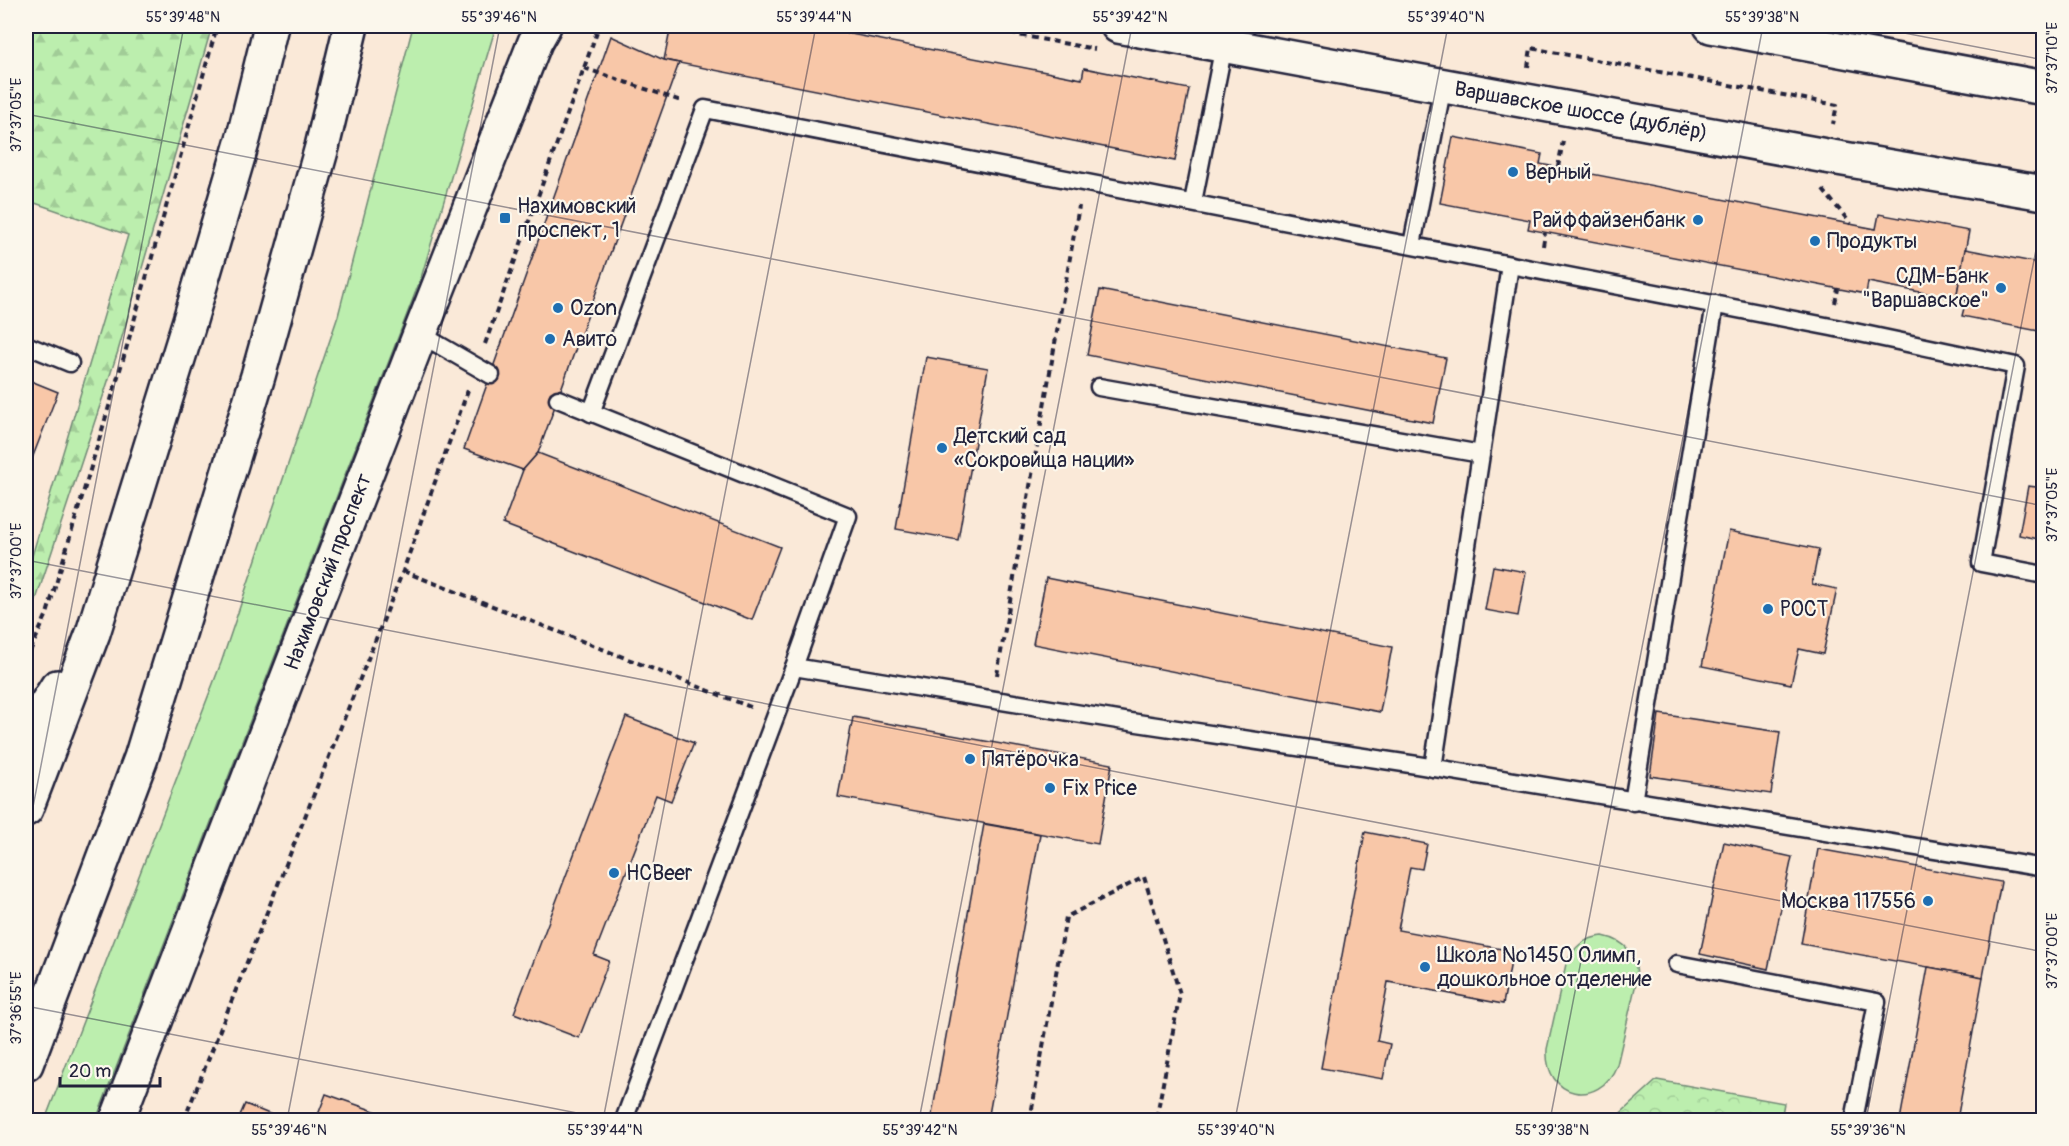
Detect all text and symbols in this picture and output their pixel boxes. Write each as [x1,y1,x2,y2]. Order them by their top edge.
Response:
text: 55°39'48"N [146,8,220,27]
text: 55°39'46"N [461,8,537,27]
text: 55°39'44"N [776,8,852,27]
text: 55°39'42"N [1092,8,1168,27]
text: 55°39'40"N [1407,8,1485,27]
text: 55°39'38"N [1725,8,1799,27]
text: 37°37'10"E [2043,22,2062,94]
street label: Варшавское шоссе (дублёр) [1452,75,1710,147]
text: 37°37'05"E [7,78,26,152]
place label: Верный [1525,159,1591,186]
marker: Верный [1506,165,1520,179]
place label: Нахимовский проспект, 1 [517,193,636,244]
place label: Райффайзенбанк [1532,207,1686,234]
marker: Нахимовский проспект, 1 [498,211,512,225]
marker: Райффайзенбанк [1691,213,1705,227]
place label: Продукты [1827,228,1917,255]
marker: Продукты [1808,234,1822,248]
place label: СДМ-Банк "Варшавское" [1862,263,1989,314]
marker: СДМ-Банк "Варшавское" [1994,281,2008,295]
place label: Ozon [570,295,617,322]
marker: Ozon [551,301,565,315]
place label: Авито [562,326,617,353]
marker: Авито [543,332,557,346]
place label: Детский сад «Сокровища нации» [953,423,1135,474]
marker: Детский сад «Сокровища нации» [935,441,949,455]
text: 37°37'05"E [2043,468,2062,542]
street label: Нахимовский проспект [278,469,378,674]
text: 37°37'00"E [7,523,26,599]
place label: РОСТ [1780,596,1829,623]
marker: РОСТ [1761,602,1775,616]
place label: Пятёрочка [982,746,1079,773]
marker: Пятёрочка [963,752,977,766]
place label: Fix Price [1062,775,1138,802]
marker: Fix Price [1043,781,1057,795]
place label: HCBeer [626,860,693,887]
marker: HCBeer [607,866,621,880]
place label: Москва 117556 [1781,888,1916,915]
marker: Москва 117556 [1921,894,1935,908]
text: 37°37'00"E [2043,913,2062,989]
place label: Школа №1450 Олимп, дошкольное отделение [1437,942,1652,993]
marker: Школа №1450 Олимп, дошкольное отделение [1418,960,1432,974]
text: 37°36'55"E [7,971,26,1045]
scale bar [60,1050,160,1088]
text: 20 m [69,1060,111,1083]
text: 55°39'46"N [251,1121,327,1140]
text: 55°39'44"N [567,1121,643,1140]
text: 55°39'42"N [882,1121,958,1140]
text: 55°39'40"N [1197,1121,1275,1140]
text: 55°39'38"N [1515,1121,1589,1140]
text: 55°39'36"N [1830,1121,1906,1140]

